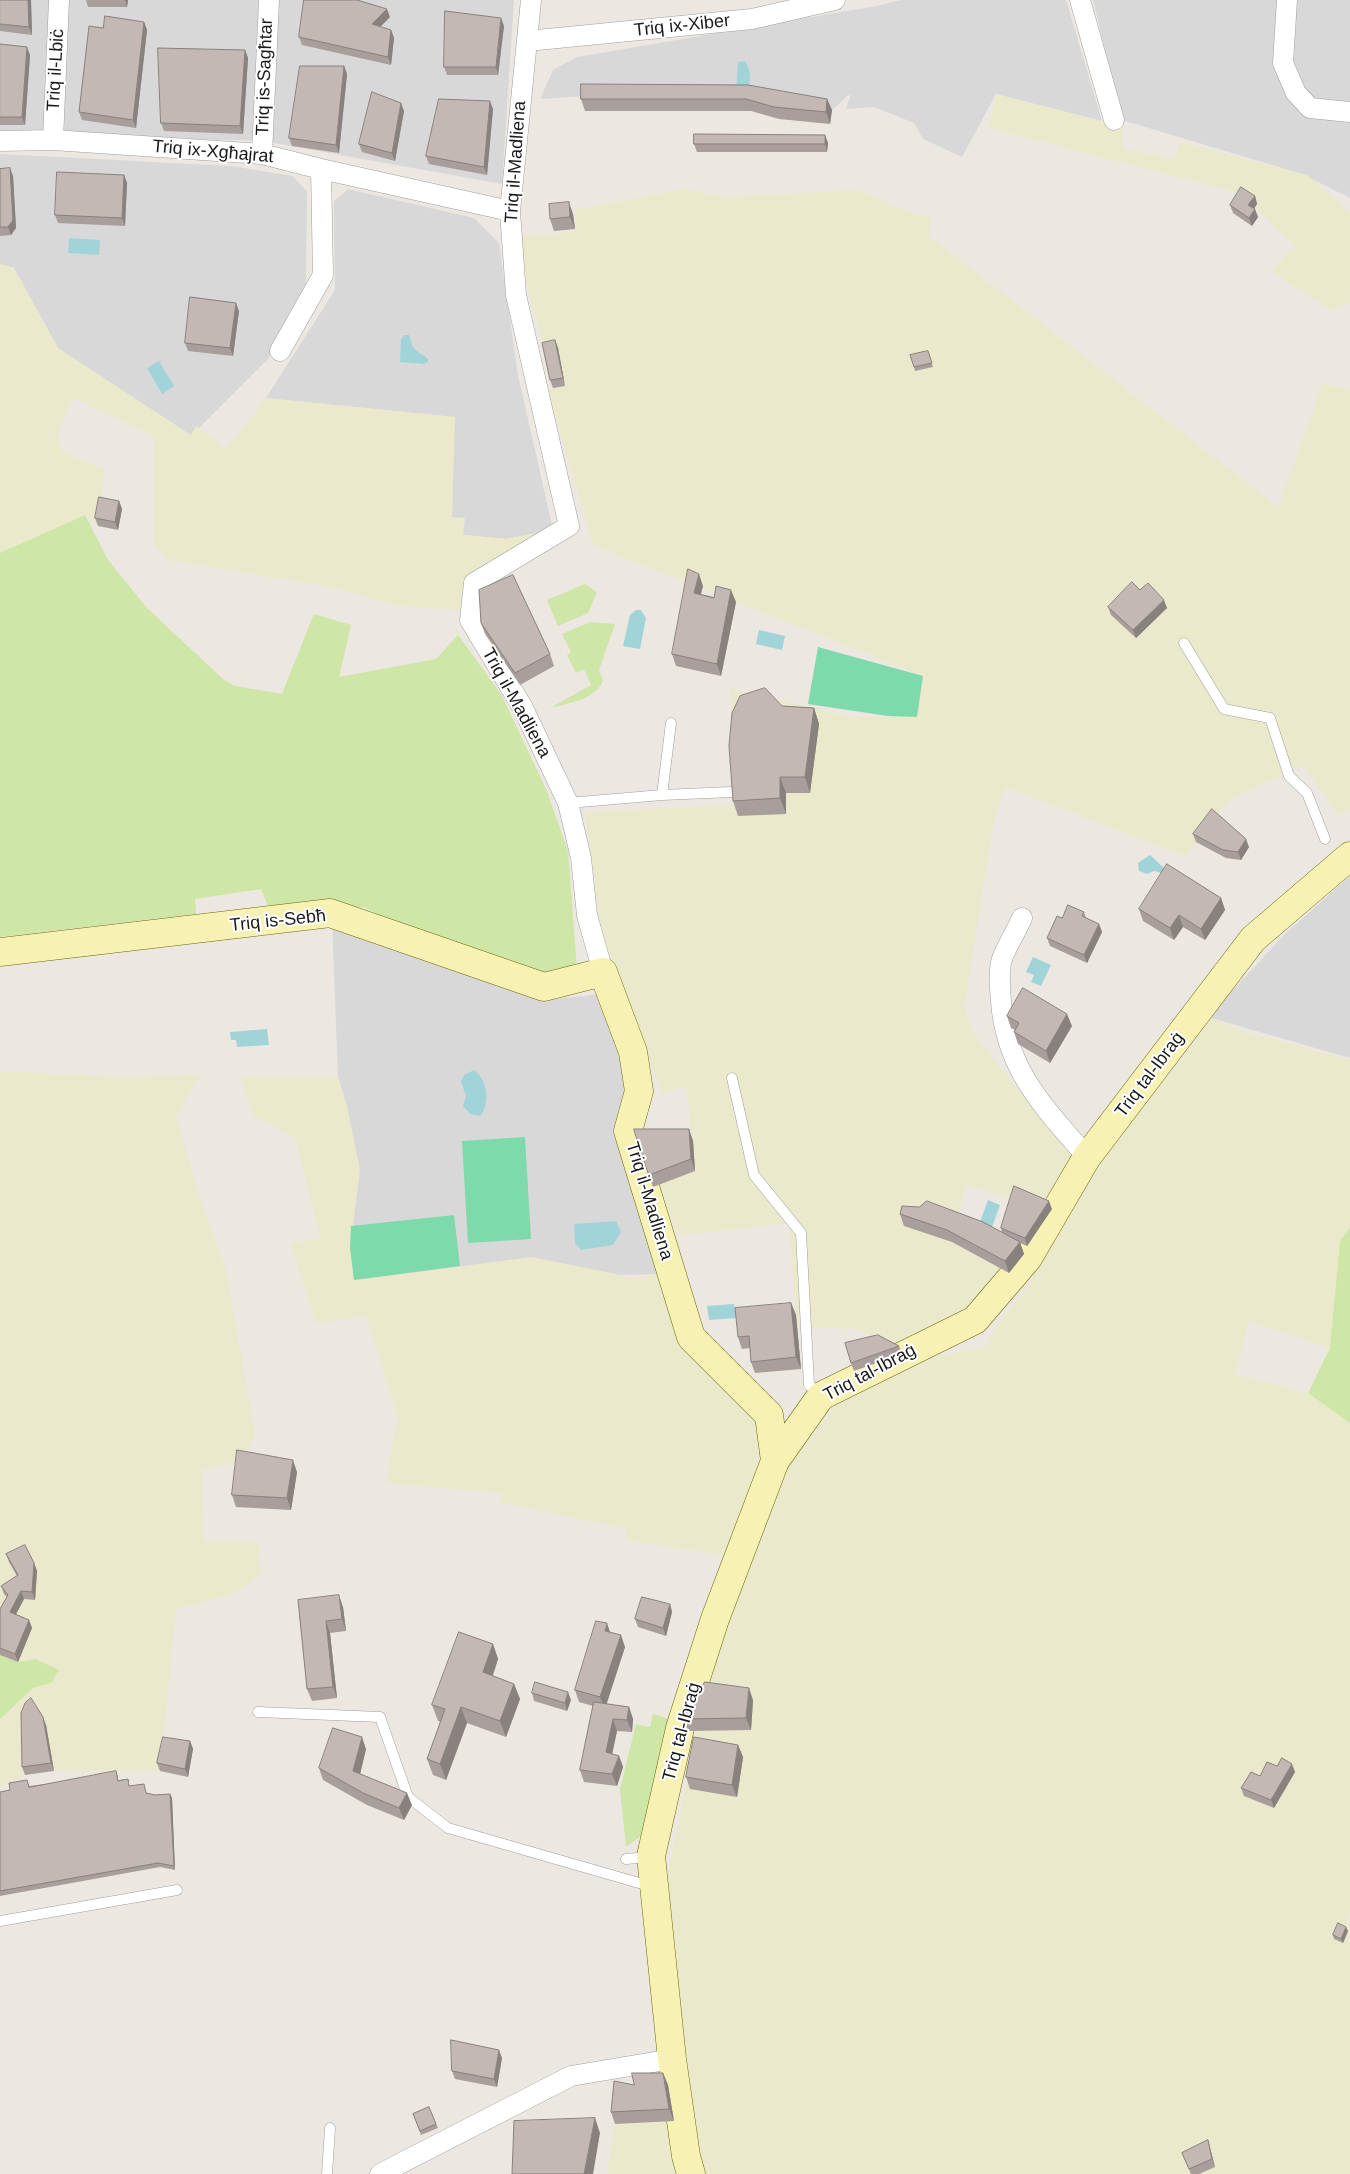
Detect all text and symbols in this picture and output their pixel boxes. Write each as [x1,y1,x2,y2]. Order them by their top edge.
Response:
street label: Triq ix-Xiber [633,10,731,42]
street label: Triq is-Sagħtar [252,18,278,136]
street label: Triq il-Lbiċ [43,28,69,112]
street label: Triq il-Madliena [501,100,531,224]
street label: Triq ix-Xgħajrat [152,136,274,168]
street label: Triq il-Madliena [477,644,555,762]
street label: Triq is-Sebħ [229,905,327,937]
street label: Triq tal-Ibraġ [1111,1028,1189,1122]
street label: Triq il-Madliena [621,1139,677,1263]
street label: Triq tal-Ibraġ [820,1340,920,1406]
street label: Triq tal-Ibraġ [658,1680,706,1784]

